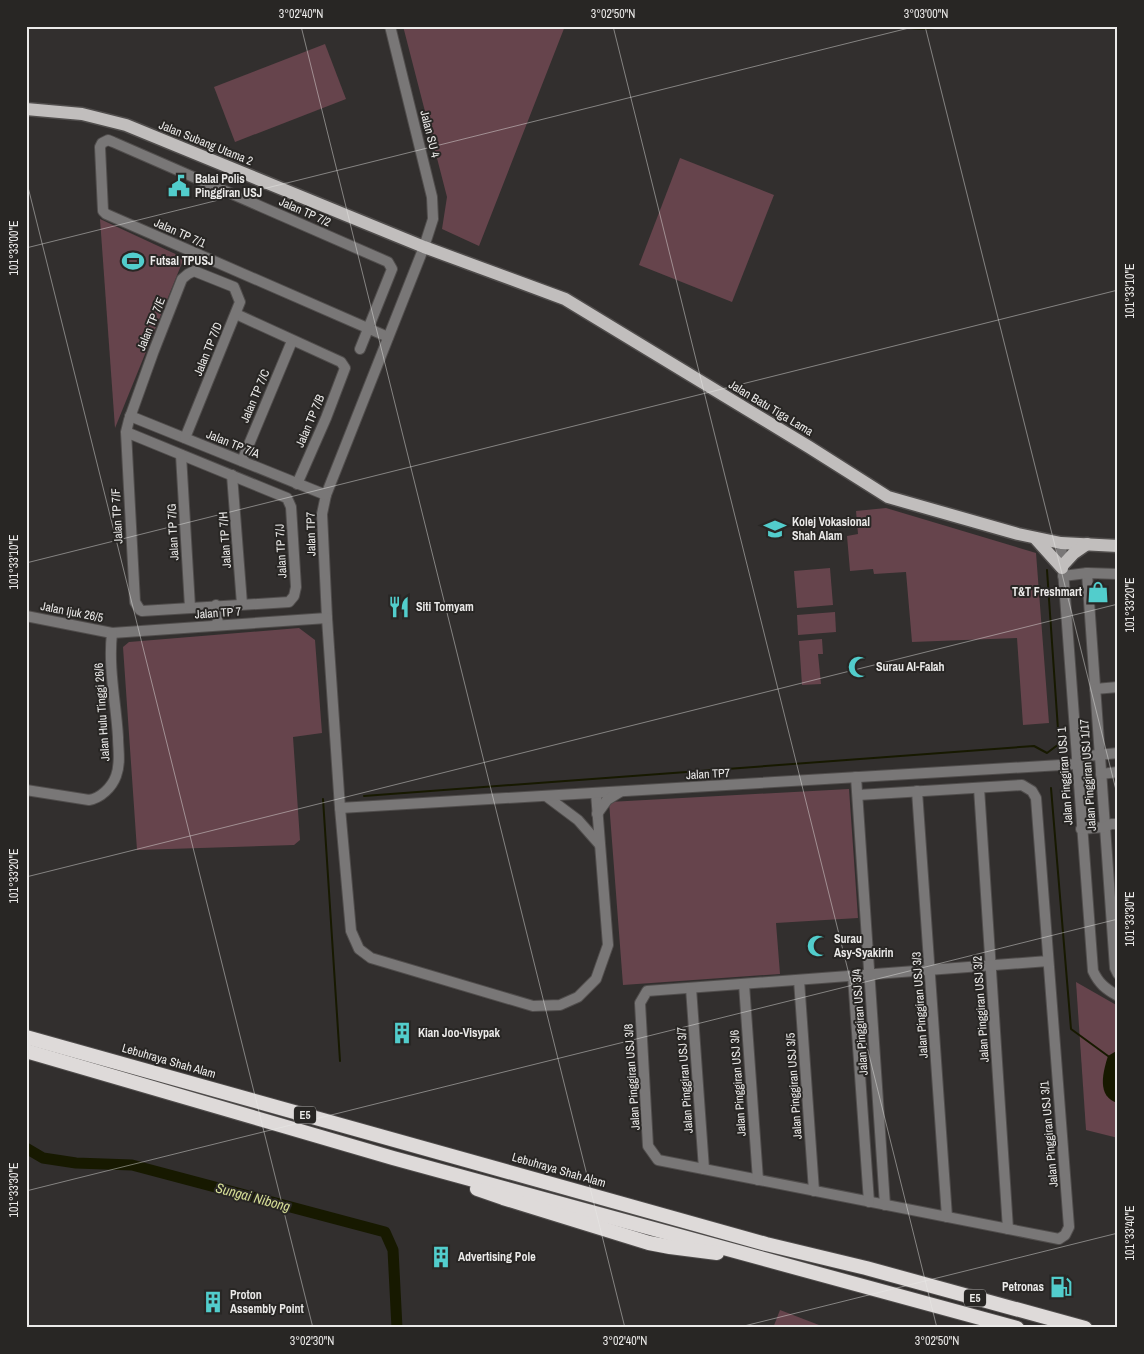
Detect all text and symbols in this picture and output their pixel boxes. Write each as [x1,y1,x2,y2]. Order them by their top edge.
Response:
text: 3°02'40"N [279,6,323,22]
text: 3°02'50"N [591,6,635,22]
text: 3°03'00"N [904,6,948,22]
street label: Jalan SU 4 [416,109,444,160]
street label: Jalan Subang Utama 2 [157,117,255,169]
place label: Balai Polis Pinggiran USJ [195,171,262,201]
public building icon: Balai Polis Pinggiran USJ [166,173,192,199]
street label: Jalan TP 7/2 [277,194,333,230]
street label: Jalan TP 7/1 [152,215,209,252]
text: 101°33'00"E [6,220,22,276]
sports icon: Futsal TPUSJ [120,248,146,274]
place label: Futsal TPUSJ [150,253,213,269]
text: 101°33'10"E [1122,263,1138,319]
street label: Jalan TP 7/E [133,295,169,353]
street label: Jalan TP 7/D [190,320,226,378]
street label: Jalan TP 7/C [237,367,273,425]
street label: Jalan Batu Tiga Lama [726,376,817,440]
street label: Jalan TP 7/B [292,392,328,450]
street label: Jalan TP 7/A [204,426,262,462]
street label: Jalan TP 7/F [108,488,126,544]
street label: Jalan TP 7/G [164,503,182,561]
street label: Jalan TP 7/H [215,511,235,569]
street label: Jalan TP7 [303,511,319,556]
place label: Kolej Vokasional Shah Alam [792,514,870,544]
school or university icon: Kolej Vokasional Shah Alam [762,516,788,542]
street label: Jalan TP 7/J [272,523,290,579]
text: 101°33'10"E [6,534,22,590]
text: 101°33'20"E [1122,577,1138,633]
shop icon: T&T Freshmart [1085,579,1111,605]
place label: T&T Freshmart [1012,584,1083,600]
restaurant icon: Siti Tomyam [386,594,412,620]
street label: Jalan Ijuk 26/5 [39,598,105,626]
place label: Siti Tomyam [416,599,474,615]
street label: Jalan TP 7 [194,603,242,623]
mosque icon: Surau Al-Falah [846,654,872,680]
place label: Surau Al-Falah [876,659,945,675]
street label: Jalan Hulu Tinggi 26/6 [91,662,113,762]
street label: Jalan Pinggiran USJ 1/17 [1076,718,1100,831]
street label: Jalan Pinggiran USJ 1 [1054,726,1076,826]
street label: Jalan TP7 [686,765,731,783]
text: 101°33'20"E [6,848,22,904]
text: 101°33'30"E [1122,891,1138,947]
place label: Surau Asy-Syakirin [834,931,894,961]
mosque icon: Surau Asy-Syakirin [805,933,831,959]
street label: Jalan Pinggiran USJ 3/3 [908,951,932,1059]
street label: Jalan Pinggiran USJ 3/2 [969,955,993,1063]
street label: Jalan Pinggiran USJ 3/4 [848,968,872,1076]
building icon: Kian Joo-Visypak [389,1020,415,1046]
street label: Jalan Pinggiran USJ 3/8 [620,1023,644,1131]
place label: Kian Joo-Visypak [418,1025,500,1041]
street label: Jalan Pinggiran USJ 3/7 [673,1026,697,1134]
street label: Jalan Pinggiran USJ 3/6 [726,1029,750,1137]
street label: Jalan Pinggiran USJ 3/5 [782,1032,806,1140]
street label: Lebuhraya Shah Alam [120,1040,218,1082]
street label: Jalan Pinggiran USJ 3/1 [1036,1080,1062,1188]
road number: E5 [294,1106,316,1124]
street label: Lebuhraya Shah Alam [510,1149,608,1191]
text: 101°33'30"E [6,1162,22,1218]
water label: Sungai Nibong [214,1178,293,1216]
text: 101°33'40"E [1122,1205,1138,1261]
building icon: Advertising Pole [428,1244,454,1270]
place label: Advertising Pole [458,1249,536,1265]
fuel station icon: Petronas [1048,1274,1074,1300]
place label: Petronas [1002,1279,1045,1295]
place label: Proton Assembly Point [230,1287,305,1317]
building icon: Proton Assembly Point [200,1289,226,1315]
road number: E5 [964,1290,986,1306]
text: 3°02'30"N [290,1333,334,1349]
text: 3°02'40"N [603,1333,647,1349]
text: 3°02'50"N [915,1333,959,1349]

